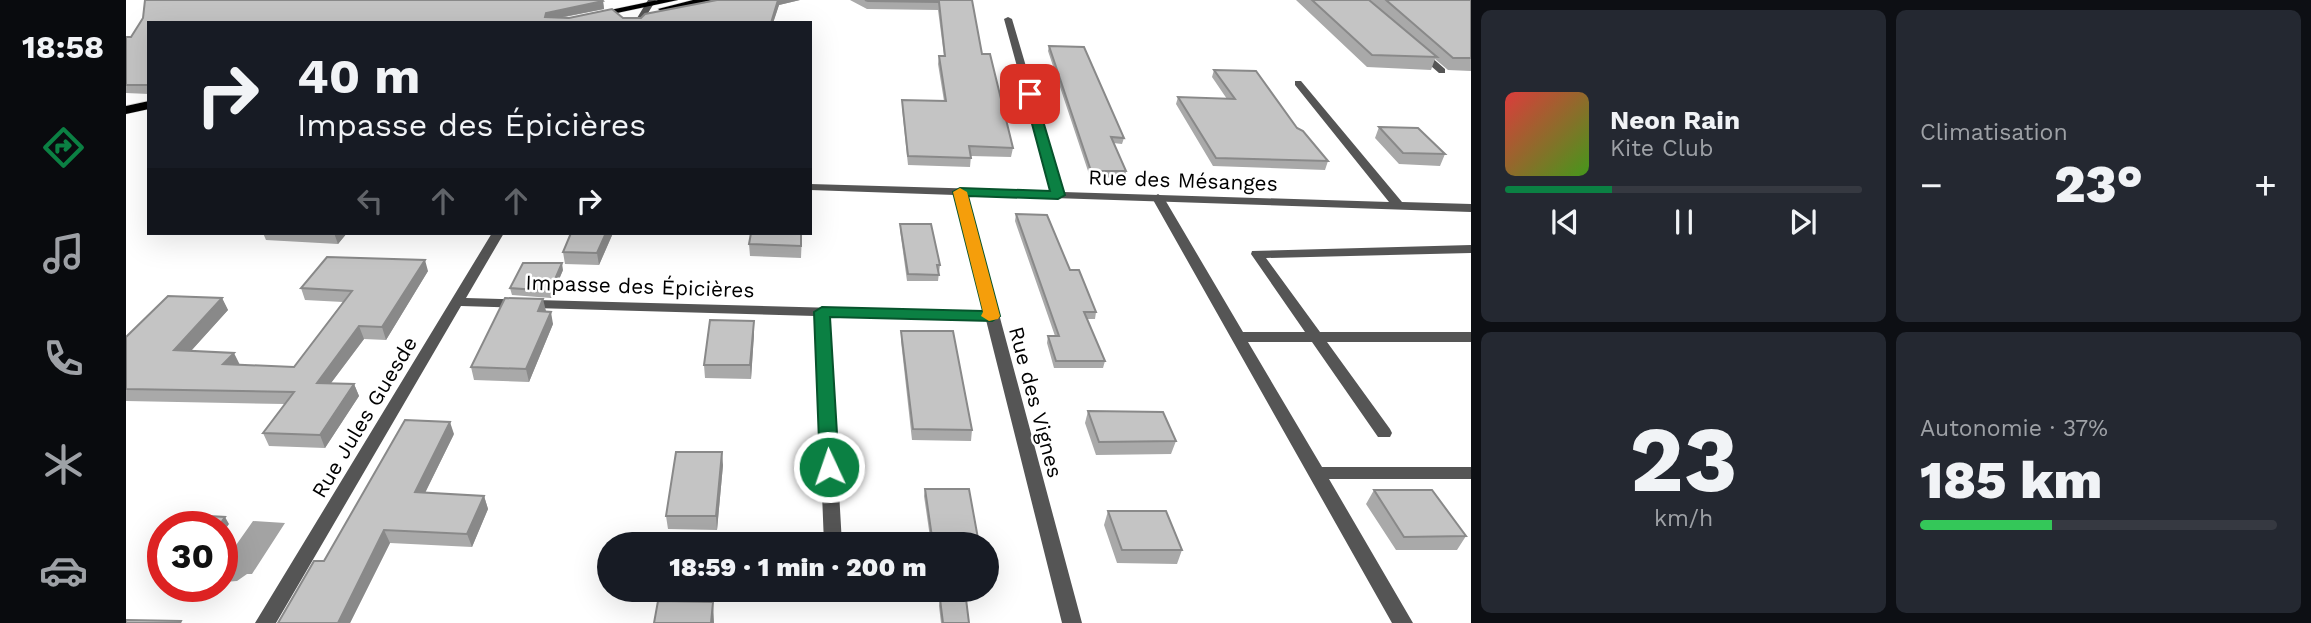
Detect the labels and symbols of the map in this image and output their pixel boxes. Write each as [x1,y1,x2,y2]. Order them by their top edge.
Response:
pin [1000,64,1060,124]
street label: Rue des Mésanges [1088,164,1278,196]
street label: Impasse des Épicières [525,270,755,302]
street label: Rue des Vignes [1004,324,1068,480]
street label: Rue Jules Guesde [306,332,422,502]
position arrow [792,430,866,504]
speed limit sign: 30 [147,511,238,602]

